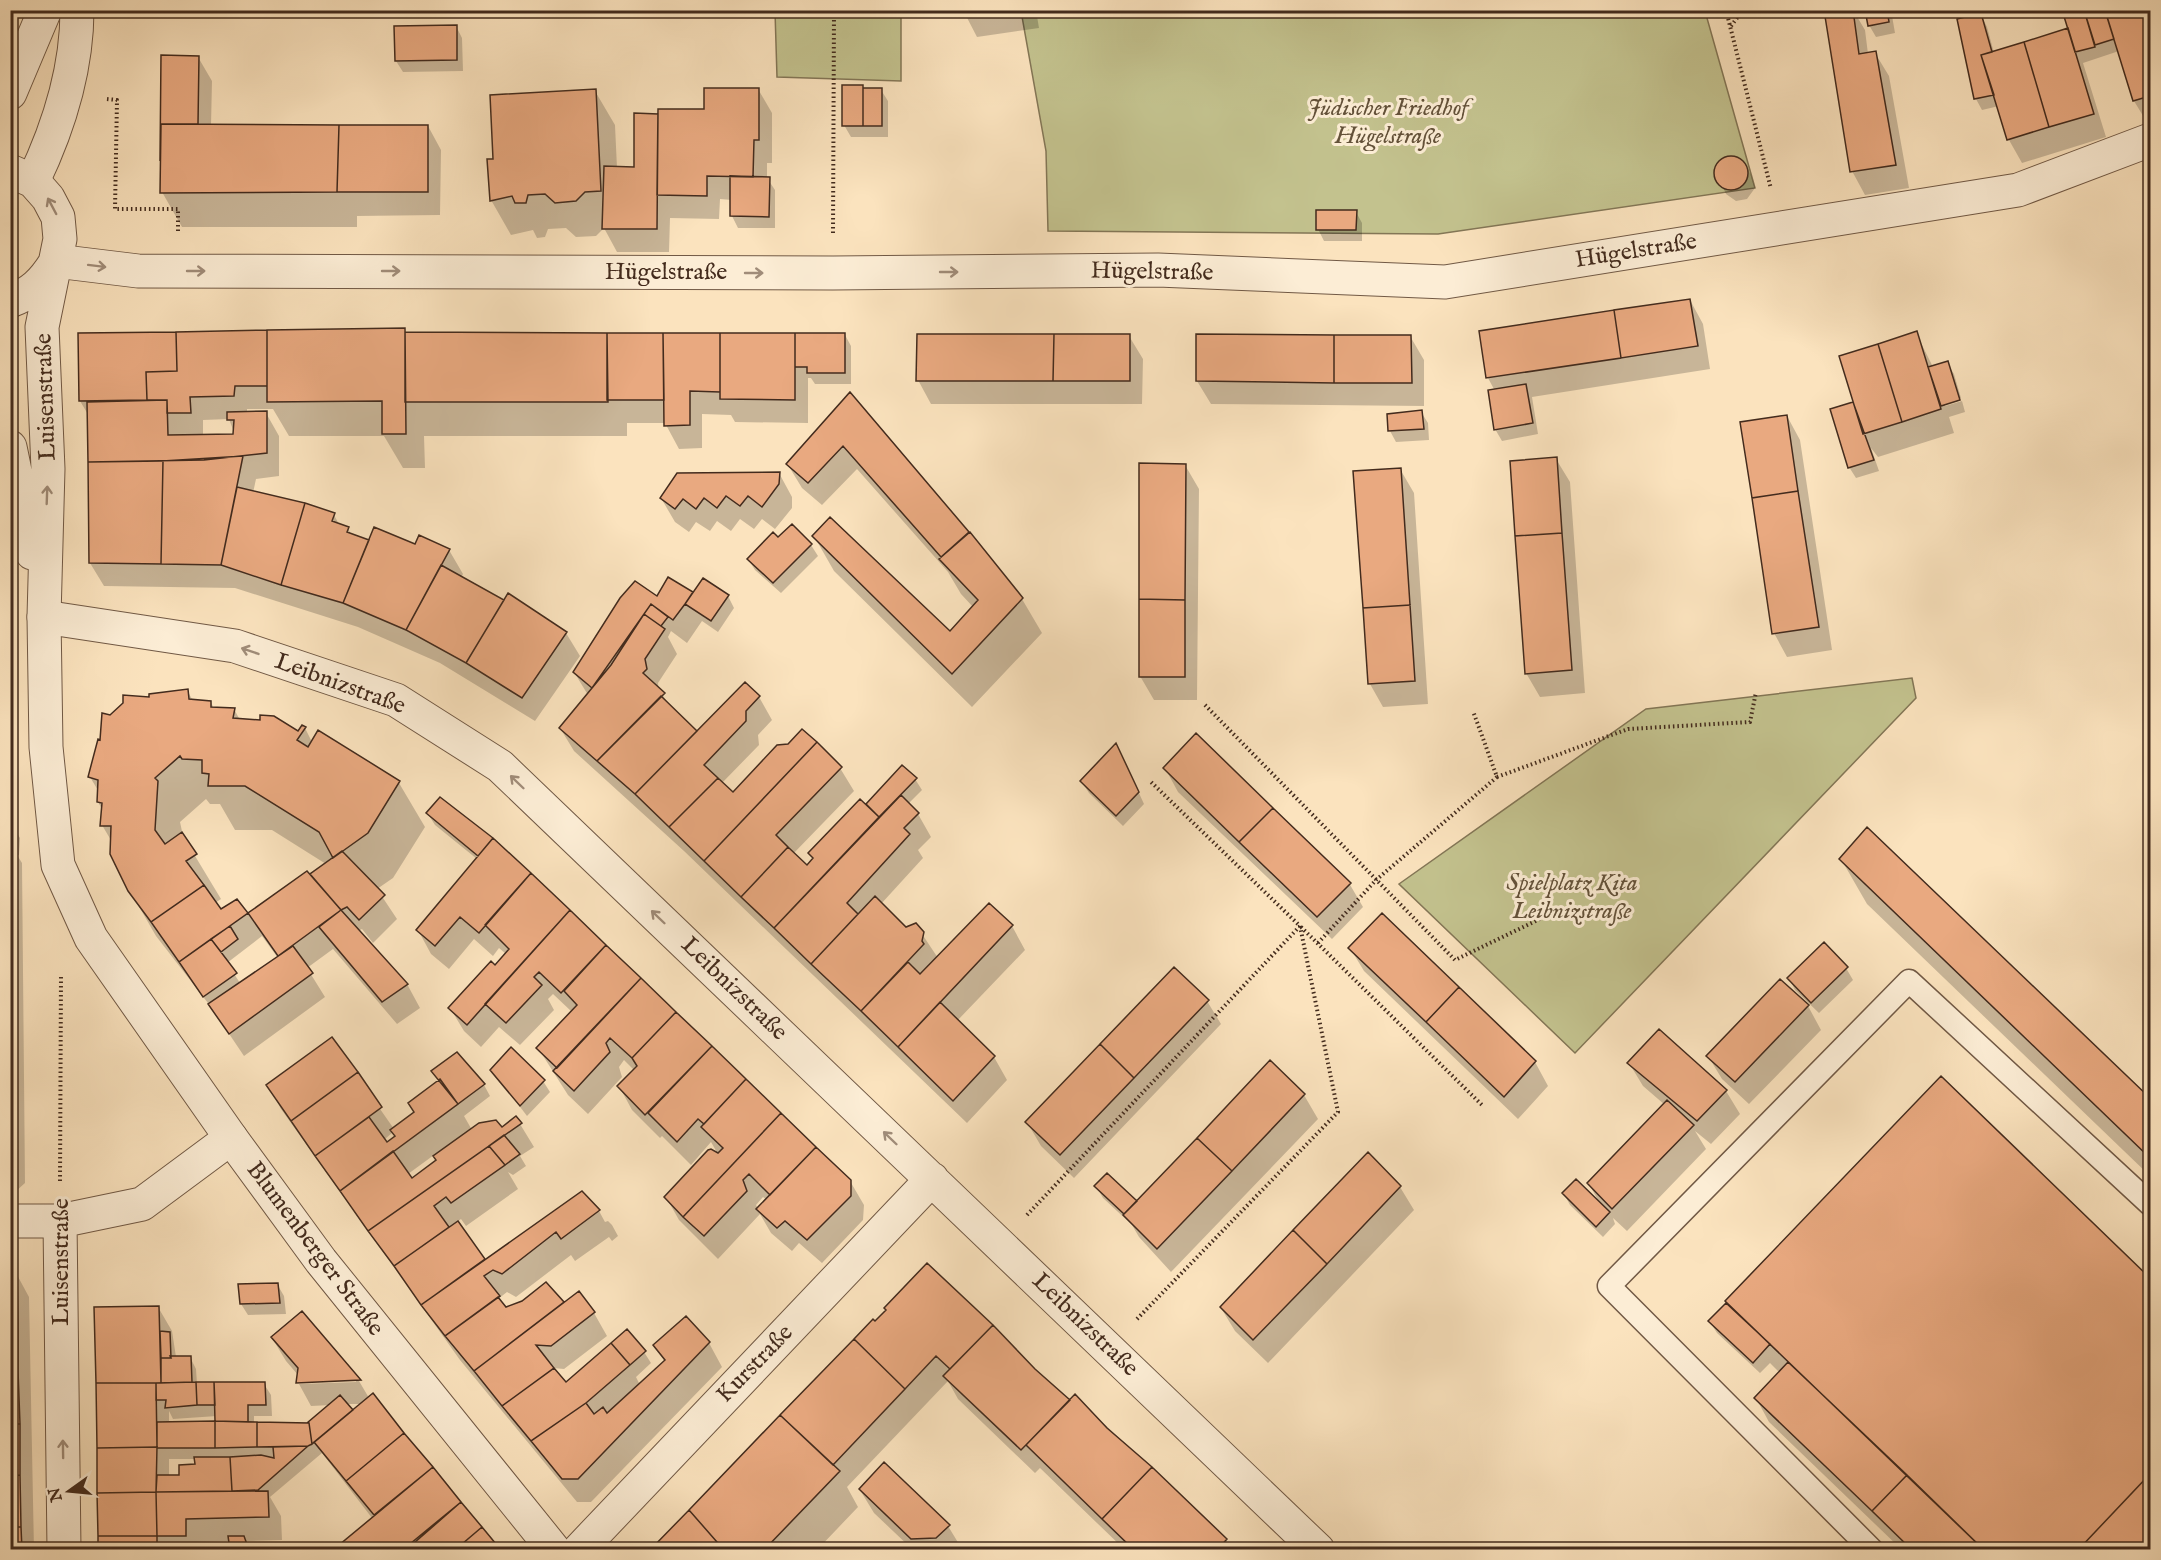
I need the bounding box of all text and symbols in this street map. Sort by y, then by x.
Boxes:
park label: Jüdischer Friedhof Hügelstraße [1307,93,1474,152]
one-way arrow [46,197,58,215]
street label: Hügelstraße [1573,226,1699,276]
street label: Hügelstraße [1090,255,1214,289]
street label: Hügelstraße [605,257,727,288]
one-way arrow [86,261,106,272]
one-way arrow [186,265,206,277]
one-way arrow [381,265,401,277]
one-way arrow [939,266,959,278]
one-way arrow [744,267,764,278]
street label: Luisenstraße [28,333,64,461]
one-way arrow [42,486,53,506]
one-way arrow [241,645,260,656]
street label: Leibnizstraße [270,646,410,722]
one-way arrow [509,775,524,789]
park label: Spielplatz Kita Leibnizstraße [1506,868,1638,927]
one-way arrow [650,909,665,924]
street label: Leibnizstraße [674,930,794,1048]
one-way arrow [883,1131,898,1145]
street label: Blumenberger Straße [239,1155,391,1343]
street label: Luisenstraße [46,1198,77,1326]
street label: Leibnizstraße [1025,1266,1145,1384]
street label: Kurstraße [710,1318,800,1410]
one-way arrow [57,1440,69,1460]
north arrow [39,1461,99,1521]
text: N [45,1485,68,1505]

